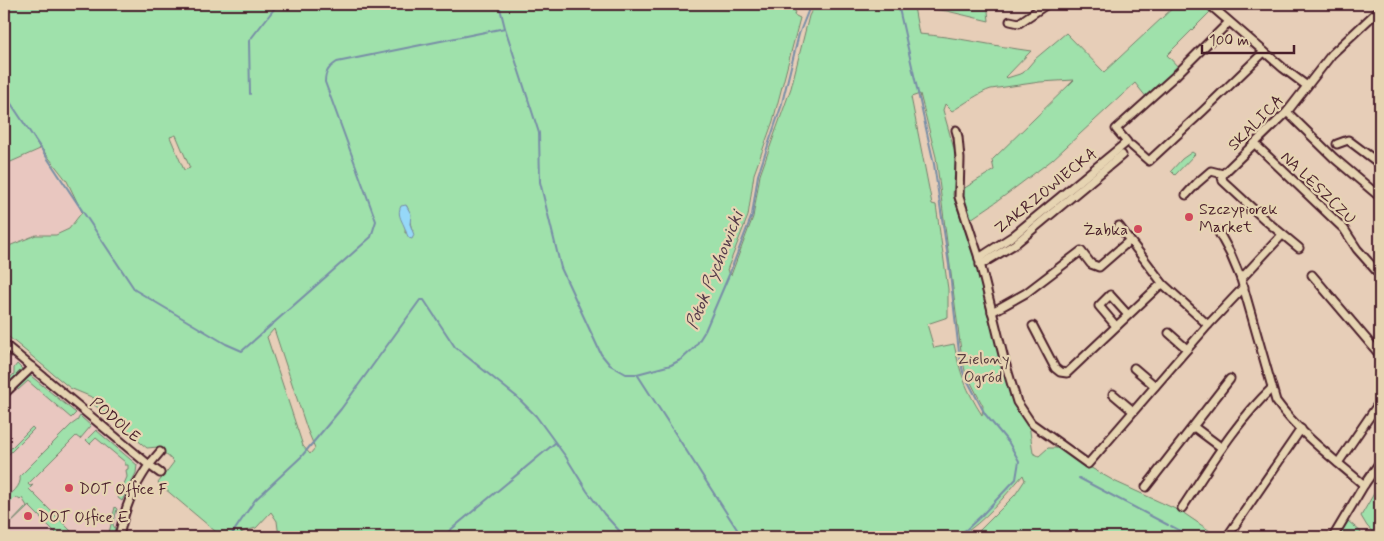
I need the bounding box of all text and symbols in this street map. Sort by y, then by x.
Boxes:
scale bar [1202,22,1294,54]
text: 100 m [1209,31,1249,51]
street label: SKALICA [1224,91,1288,155]
street label: ZAKRZOWIECKA [990,143,1102,239]
street label: NA LESZCZU [1276,147,1360,229]
place label: Szczypiorek Market [1199,199,1278,238]
water label: Potok Pychowicki [680,205,751,333]
marker: Szczypiorek Market [1183,211,1195,223]
place label: Żabka [1083,220,1128,241]
marker: Żabka [1132,223,1144,235]
park label: Zielony Ogród [956,349,1010,388]
street label: PODOLE [85,393,145,447]
place label: DOT Office F [79,479,168,500]
marker: DOT Office F [63,482,75,494]
place label: DOT Office E [38,507,129,528]
marker: DOT Office E [22,510,34,522]

